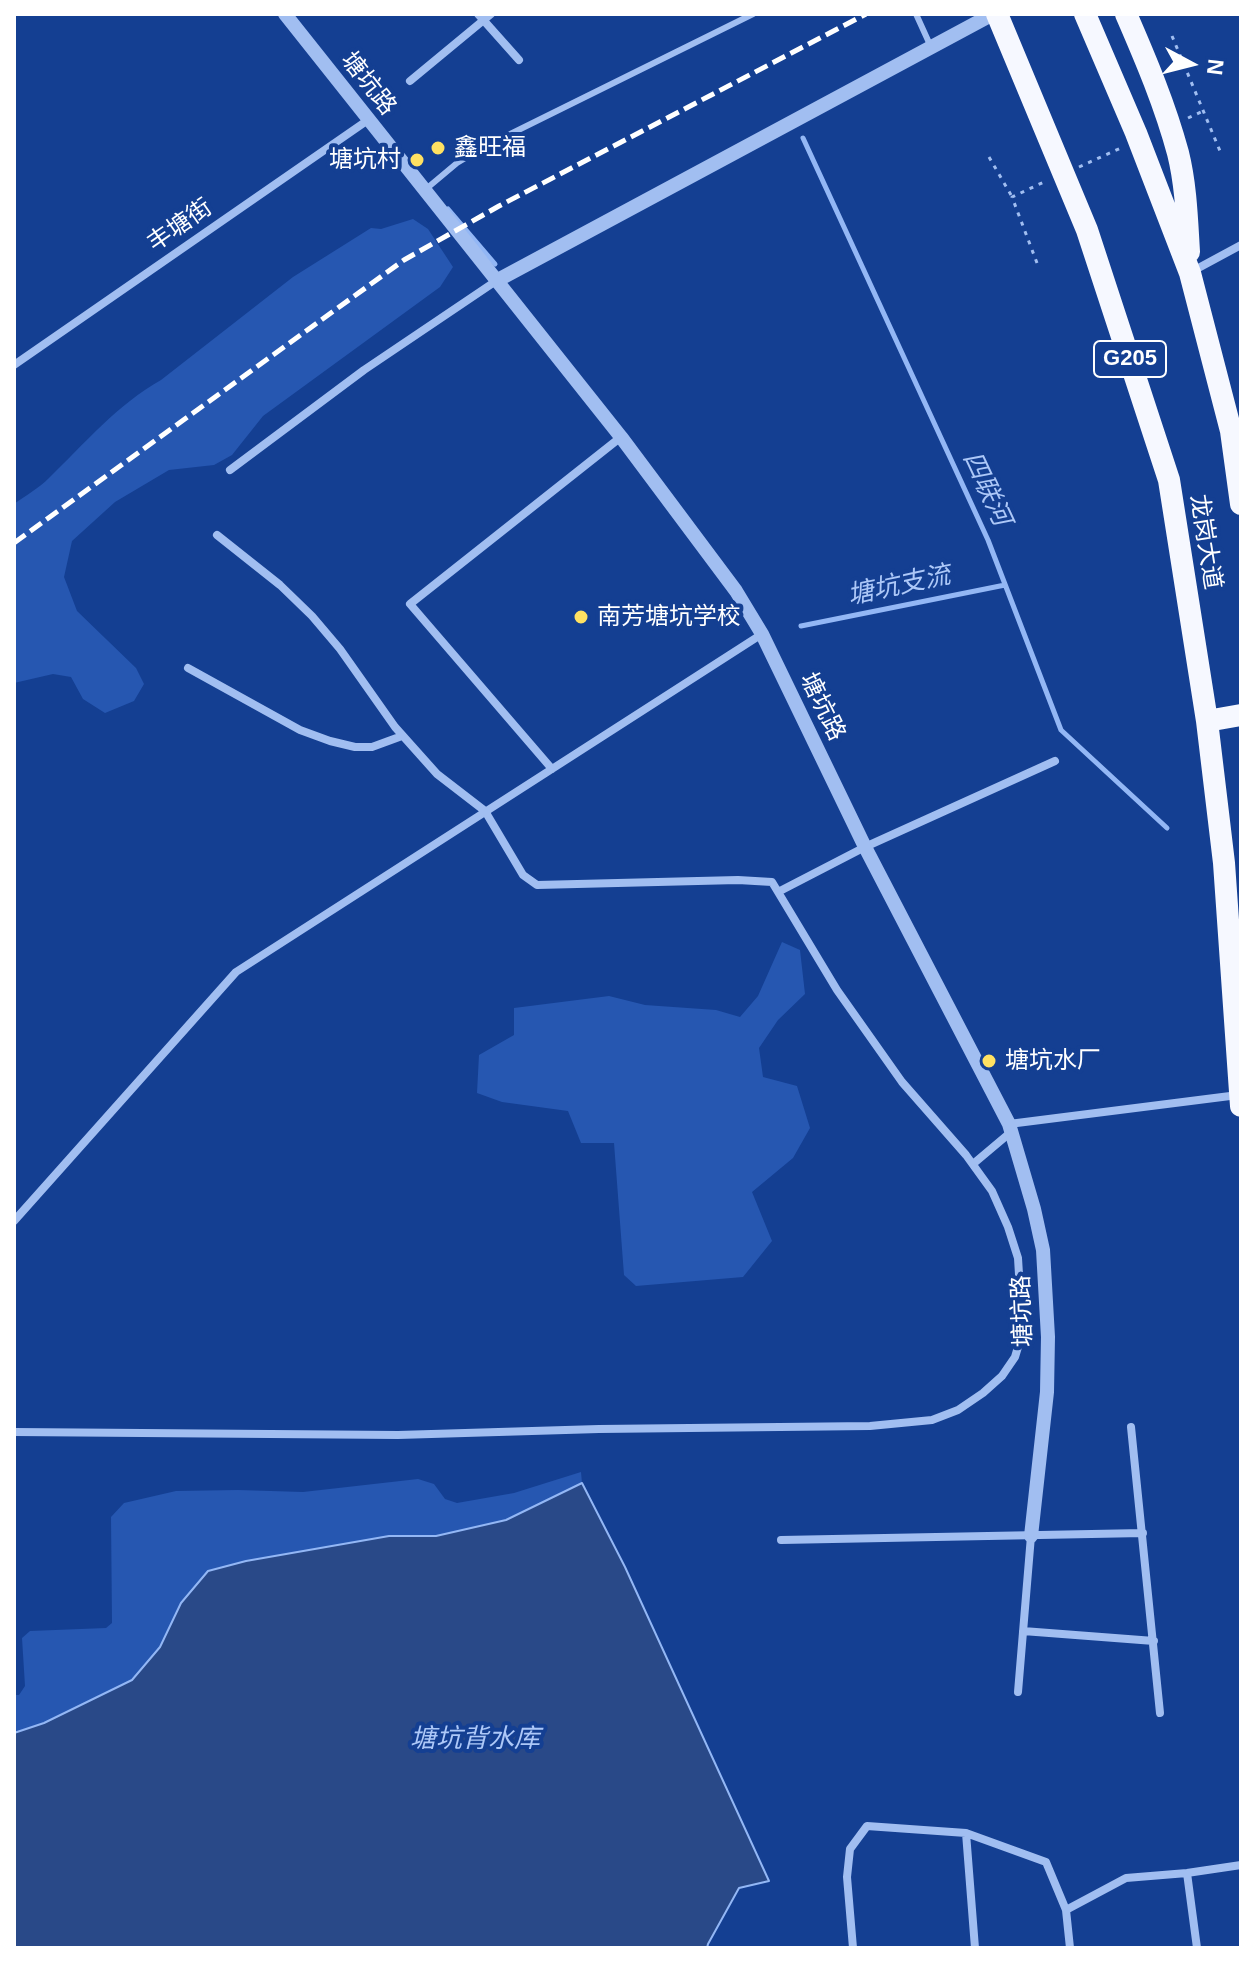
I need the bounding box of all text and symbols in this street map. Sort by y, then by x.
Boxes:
north arrow [1151,24,1231,104]
street label: 塘坑路 [334,47,402,121]
text: N [1202,58,1229,76]
place label: 鑫旺福 [454,134,526,162]
marker: 鑫旺福 [429,139,447,157]
place label: 塘坑村 [329,146,401,174]
marker: 塘坑村 [408,151,426,169]
street label: 丰塘街 [142,194,218,258]
road number: G205 [1094,341,1166,377]
water label: 四联河 [955,447,1017,531]
street label: 龙岗大道 [1183,492,1227,592]
water label: 塘坑支流 [845,560,953,612]
place label: 南芳塘坑学校 [597,603,741,631]
marker: 南芳塘坑学校 [572,608,590,626]
street label: 塘坑路 [793,668,851,746]
place label: 塘坑水厂 [1005,1047,1101,1075]
marker: 塘坑水厂 [980,1052,998,1070]
street label: 塘坑路 [1007,1275,1039,1347]
water label: 塘坑背水库 [410,1724,540,1756]

